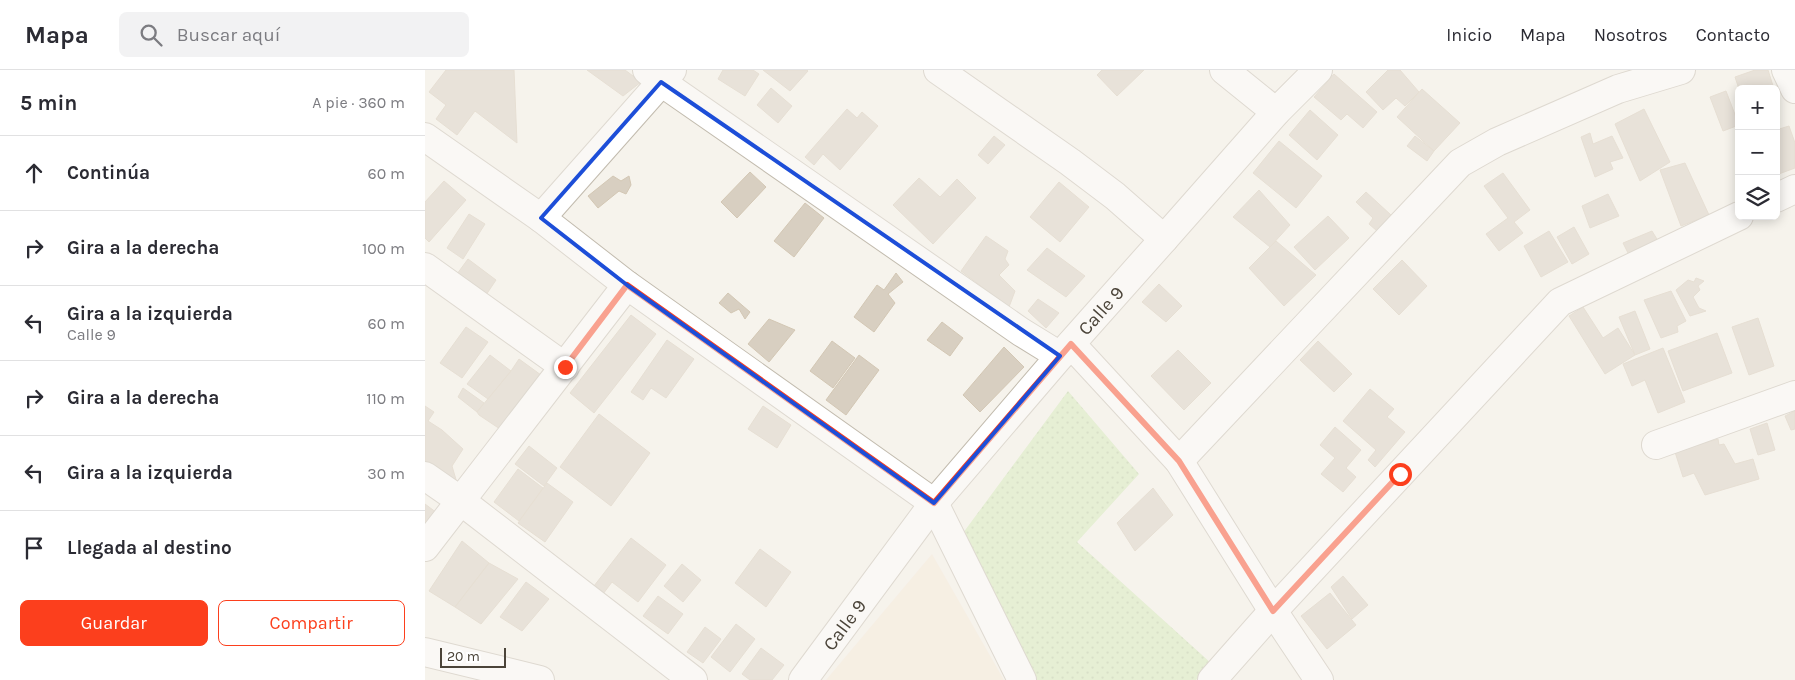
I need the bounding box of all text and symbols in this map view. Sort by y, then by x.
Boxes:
search box [119,12,469,57]
text: Mapa [25,21,89,49]
icon: search [137,21,165,49]
text: Buscar aquí [177,24,280,46]
text: Inicio [1446,24,1492,46]
text: Mapa [1520,24,1566,46]
text: Nosotros [1594,24,1668,46]
text: Contacto [1696,24,1770,46]
map controls [1735,85,1780,220]
button: + [1735,85,1780,130]
text: 5 min [20,91,77,115]
text: A pie · 360 m [312,93,405,112]
button: − [1735,130,1780,175]
icon: ahead [20,159,48,187]
text: Continúa [67,162,150,184]
text: 60 m [368,164,405,183]
button: layers [1735,175,1780,220]
icon: right [20,234,48,262]
text: Gira a la derecha [67,237,219,259]
text: 100 m [362,239,405,258]
street label: Calle 9 [1074,282,1129,340]
text: Gira a la izquierda [67,303,233,325]
icon: left [20,309,48,337]
text: 60 m [368,314,405,333]
text: Calle 9 [67,325,116,344]
route end [554,356,577,379]
icon: right [20,384,48,412]
text: Gira a la derecha [67,387,219,409]
text: 110 m [366,389,405,408]
icon: left [20,459,48,487]
text: Gira a la izquierda [67,462,233,484]
route start [1389,463,1412,486]
text: 30 m [367,464,405,483]
icon: arrive [20,534,48,562]
text: Llegada al destino [67,537,232,559]
street label: Calle 9 [819,595,871,655]
button: Guardar [20,600,208,646]
button: Compartir [218,600,405,646]
scale bar [440,645,506,668]
text: 20 m [447,648,480,665]

